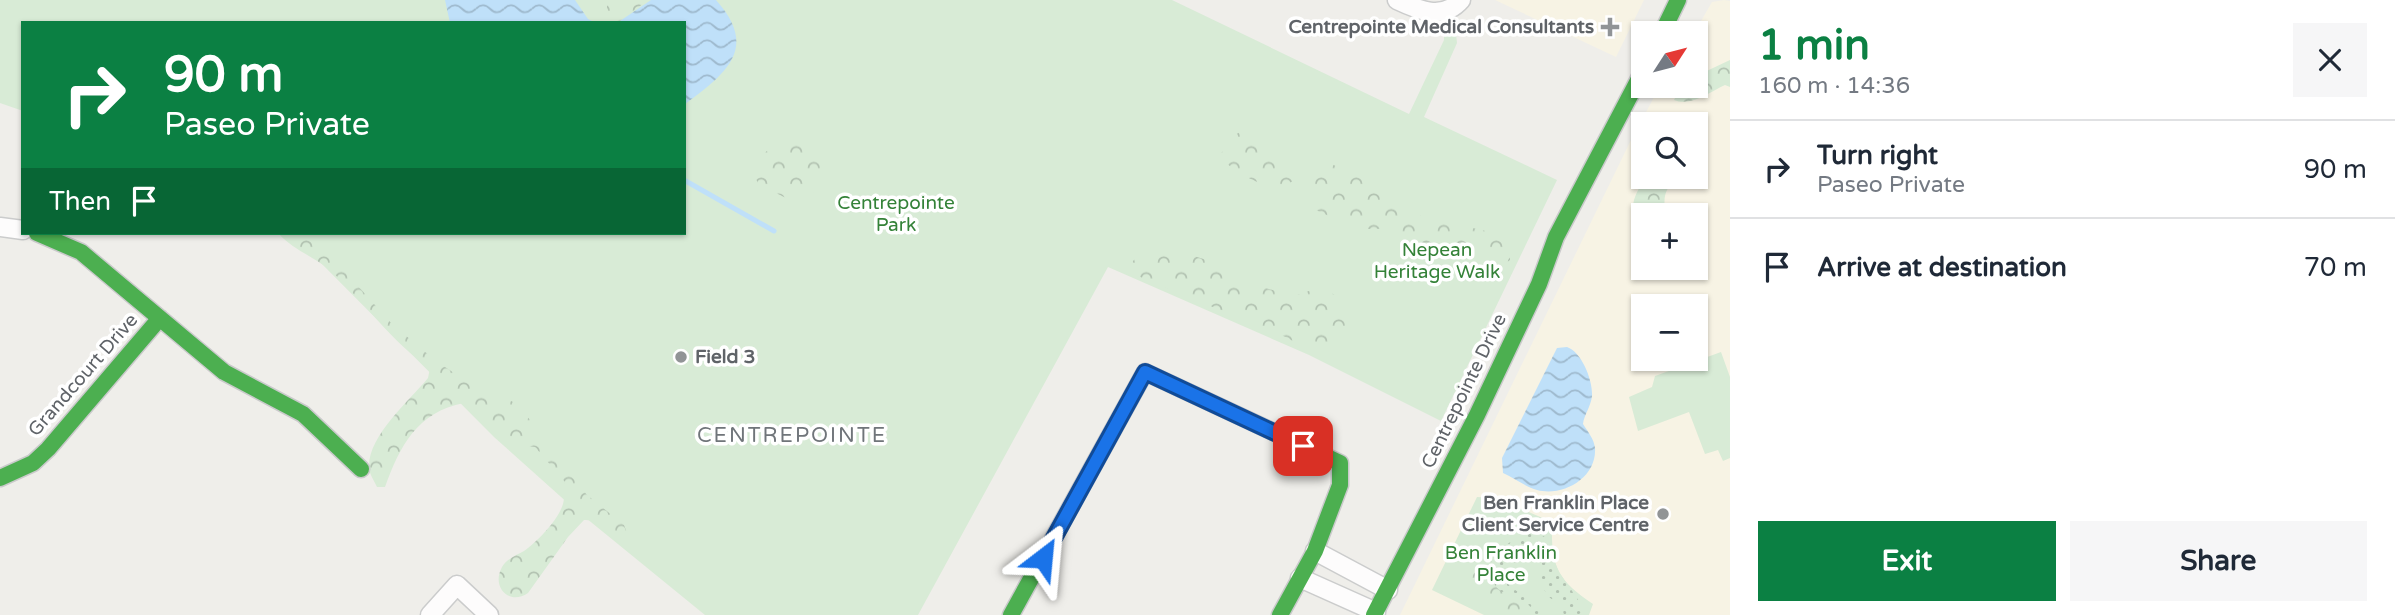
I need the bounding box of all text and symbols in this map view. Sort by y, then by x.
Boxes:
place label: Centrepointe Medical Consultants [1288,16,1594,39]
marker: Centrepointe Medical Consultants [1600,17,1620,37]
text: 1 min [1758,20,1870,71]
north arrow [1631,21,1708,98]
map controls [1631,21,1708,371]
button: close [2293,23,2367,97]
text: 90 m [164,46,283,105]
icon: right [49,49,140,140]
text: 160 m · 14:36 [1758,72,1910,100]
text: Paseo Private [164,106,370,144]
button: search [1631,112,1708,189]
text: Turn right [1817,140,1938,171]
icon: right [1758,150,1796,188]
text: 90 m [2304,154,2367,185]
text: Paseo Private [1817,171,1965,199]
icon: arrive [125,182,163,220]
text: Then [49,186,111,217]
park label: Centrepointe Park [837,192,955,236]
button: + [1631,203,1708,280]
park label: Nepean Heritage Walk [1374,239,1500,283]
icon: arrive [1758,248,1796,286]
text: Arrive at destination [1817,252,2067,283]
text: 70 m [2304,252,2367,283]
button: − [1631,294,1708,371]
street label: Grandcourt Drive [24,309,142,441]
street label: Centrepointe Drive [1417,310,1511,472]
place label: Field 3 [695,346,755,368]
marker: Field 3 [673,349,689,365]
pin [1273,416,1333,476]
district label: CENTREPOINTE [697,423,887,448]
icon: arrive [1284,427,1322,465]
place label: Ben Franklin Place Client Service Centre [1462,492,1649,536]
marker: Ben Franklin Place Client Service Centre [1655,506,1671,522]
position arrow [1006,521,1080,595]
button: Exit [1758,521,2056,601]
button: Share [2070,521,2367,601]
park label: Ben Franklin Place [1445,542,1557,586]

